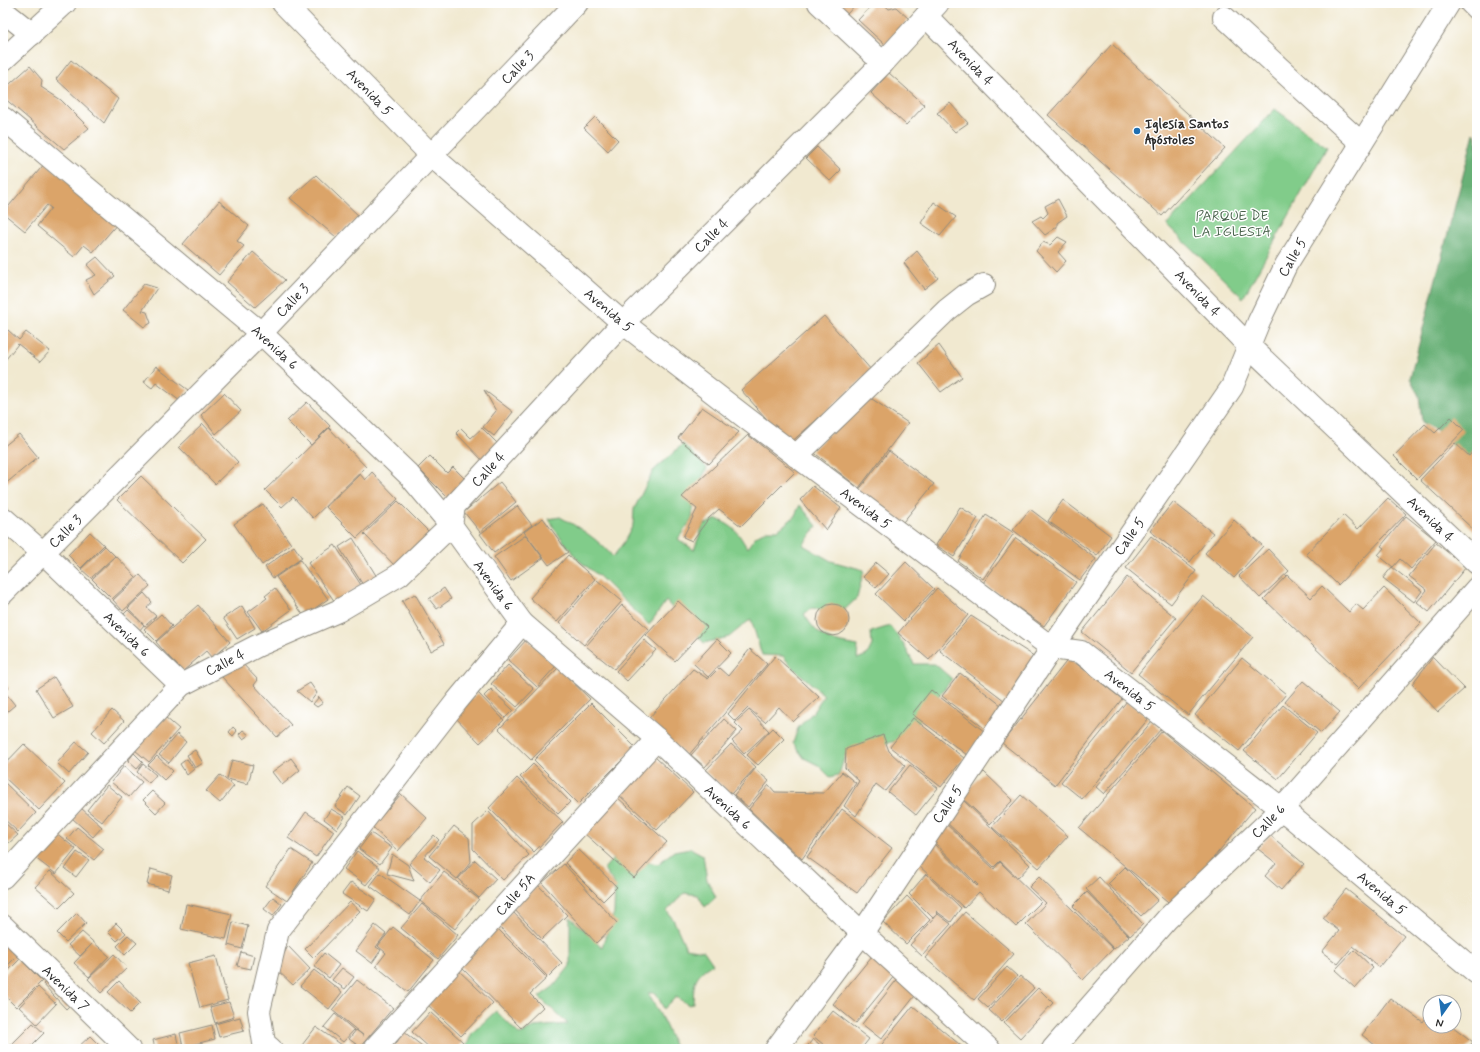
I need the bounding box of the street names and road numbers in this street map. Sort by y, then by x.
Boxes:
street label: Avenida 4 [943,35,997,90]
street label: Calle 3 [497,47,538,88]
street label: Avenida 5 [342,65,396,120]
street label: Calle 4 [690,214,733,257]
street label: Calle 5 [1275,235,1311,280]
street label: Avenida 4 [1170,266,1224,321]
street label: Calle 3 [272,280,313,321]
street label: Avenida 5 [580,285,637,337]
street label: Avenida 6 [247,321,302,374]
street label: Calle 4 [468,448,510,491]
street label: Avenida 5 [836,484,894,534]
street label: Avenida 4 [1403,493,1458,547]
street label: Calle 3 [45,511,86,552]
street label: Calle 5 [1110,514,1149,559]
street label: Avenida 6 [469,557,517,614]
street label: Avenida 6 [99,608,153,661]
street label: Calle 4 [203,645,248,680]
street label: Avenida 5 [1101,665,1158,716]
street label: Avenida 6 [700,781,755,834]
street label: Calle 5 [929,782,967,827]
street label: Calle 6 [1248,801,1290,843]
street label: Avenida 5 [1353,868,1410,920]
street label: Calle 5A [492,870,540,920]
street label: Avenida 7 [38,962,93,1016]

